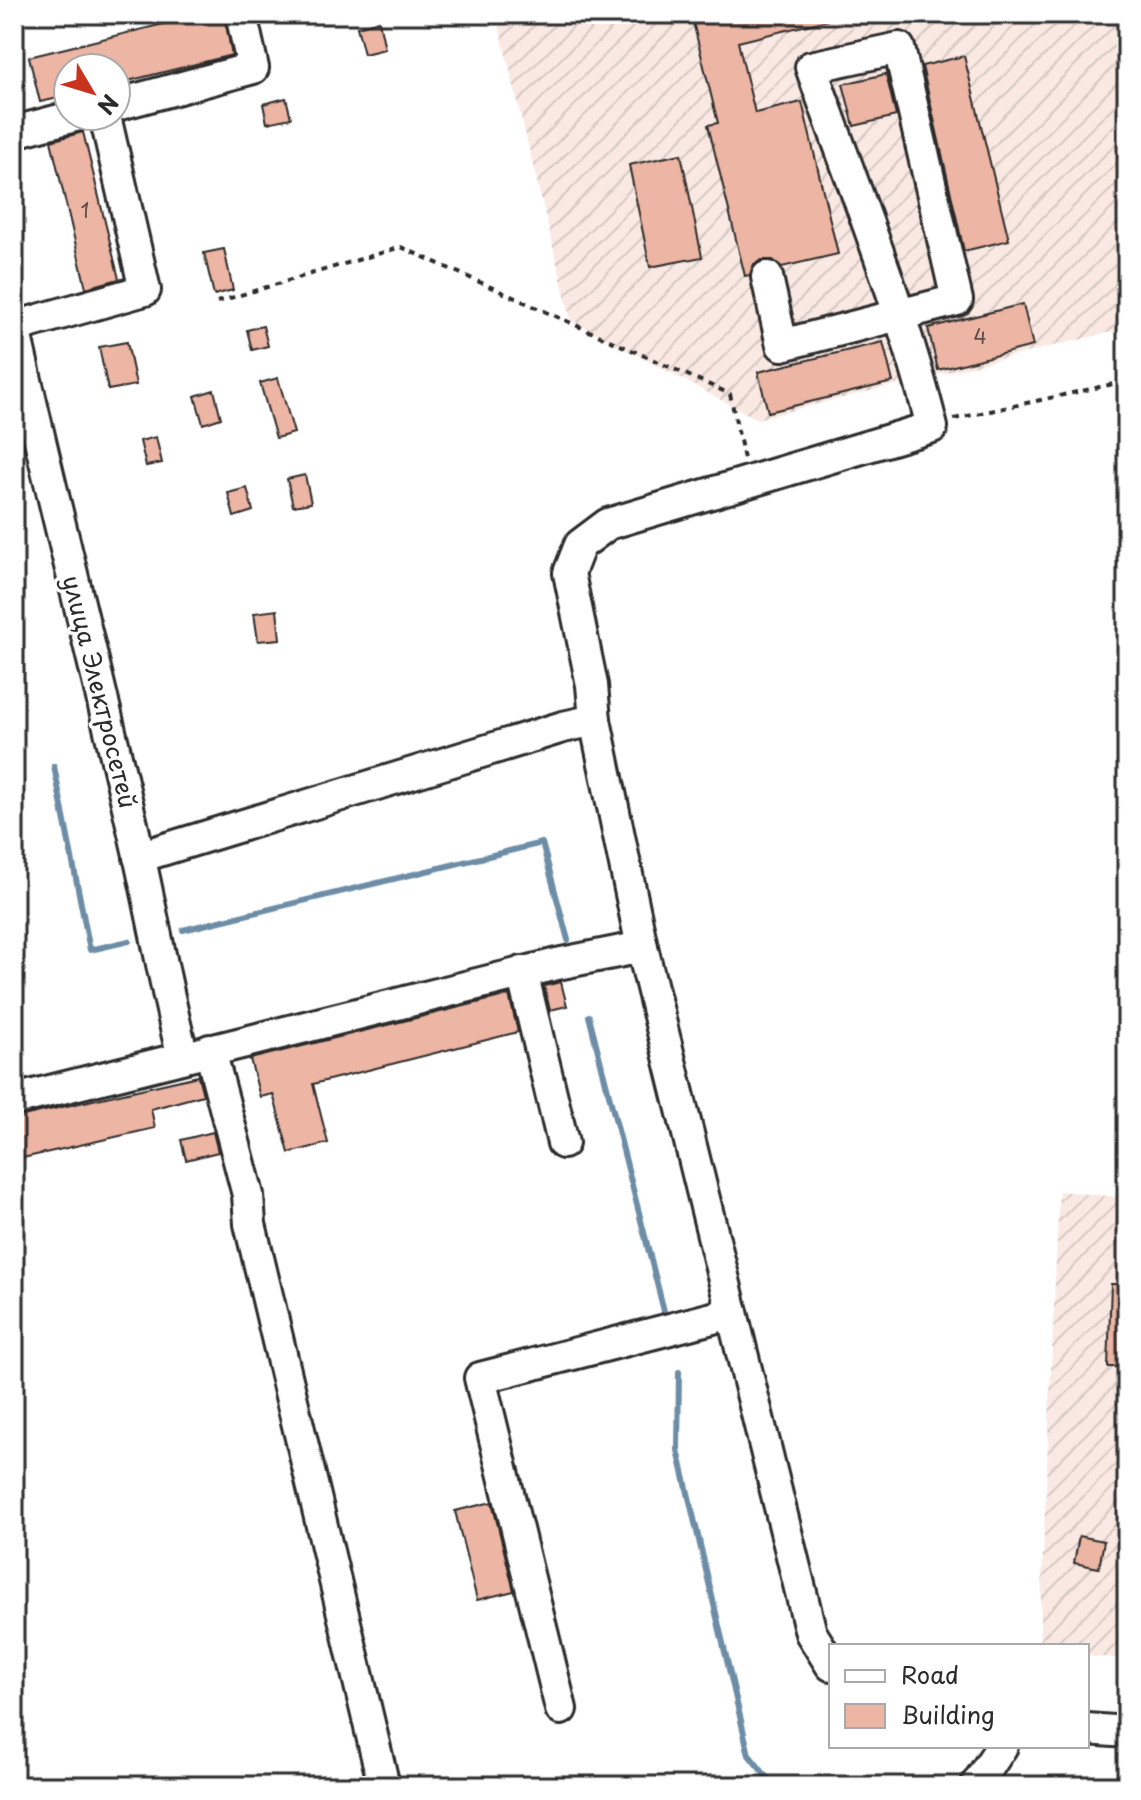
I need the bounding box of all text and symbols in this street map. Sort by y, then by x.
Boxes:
north arrow [52,52,132,132]
text: N [91,88,127,122]
house number: 1 [81,195,89,225]
house number: 4 [973,321,987,351]
street label: улица Электросетей [55,571,147,812]
legend [829,1644,1089,1748]
text: Road [901,1656,959,1692]
text: Building [901,1696,995,1732]

